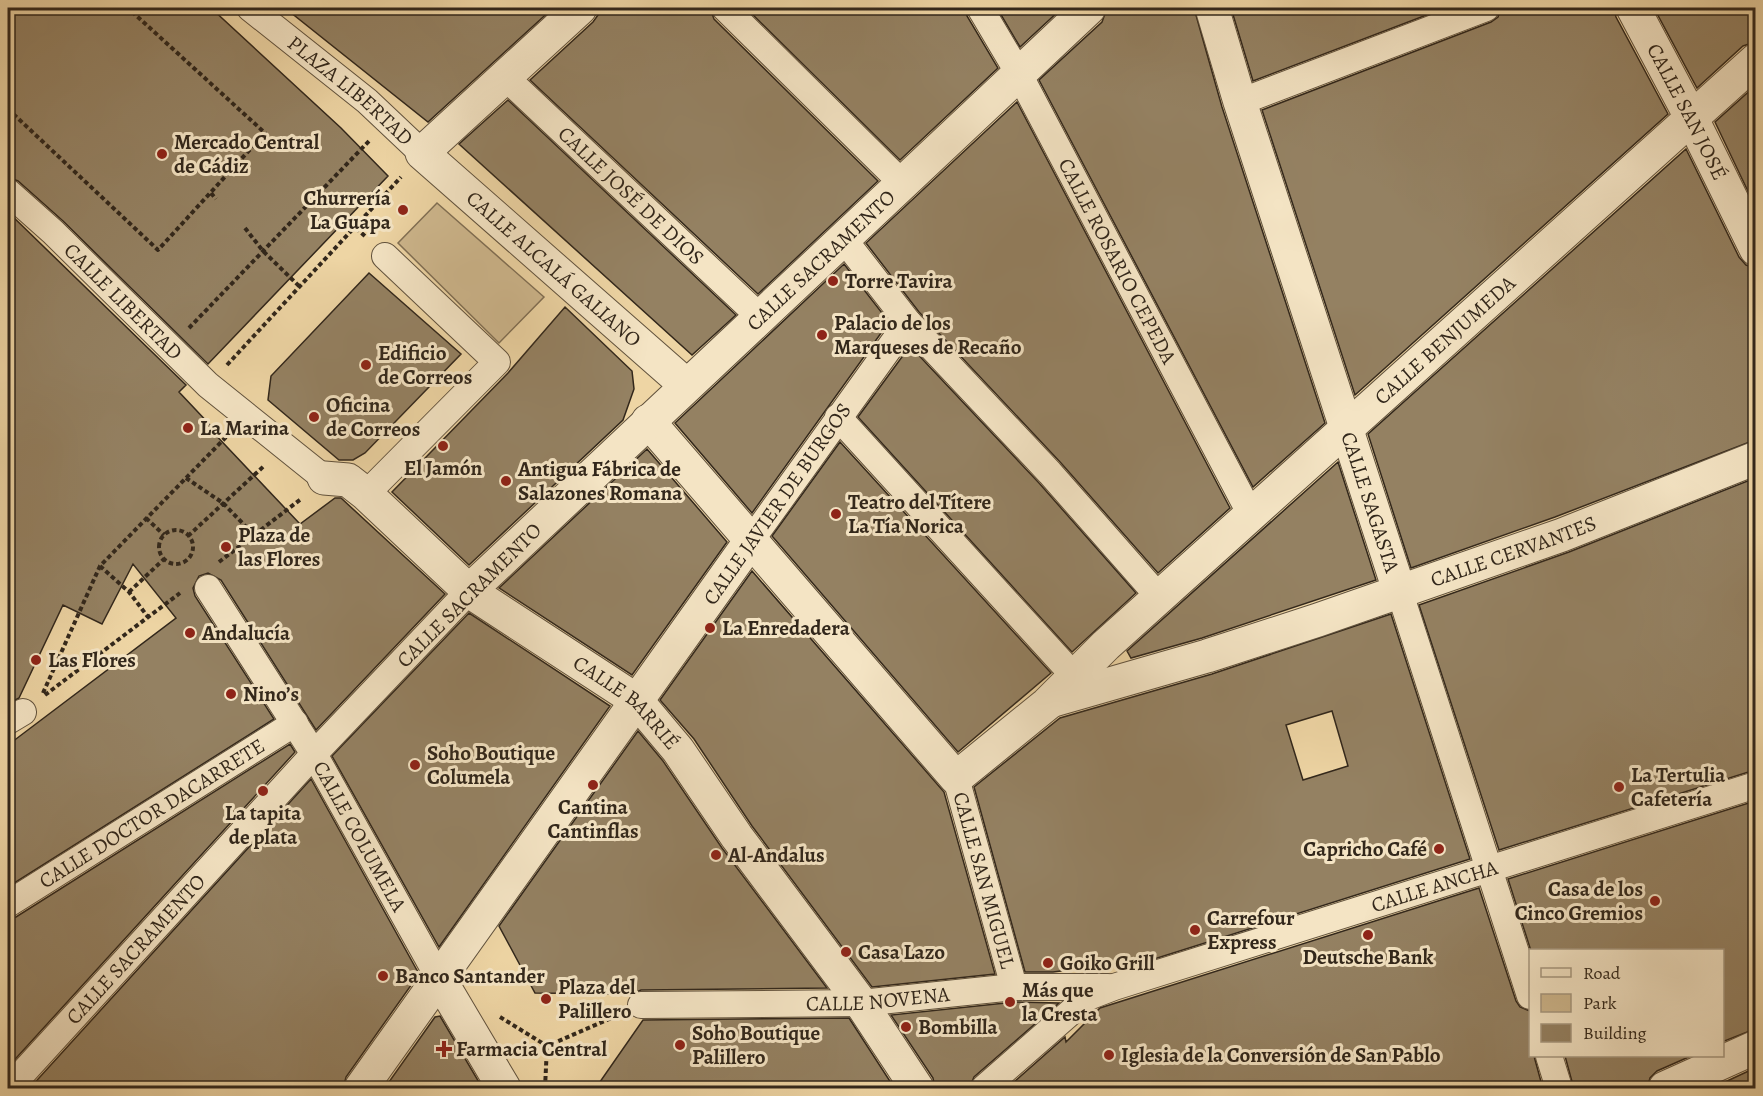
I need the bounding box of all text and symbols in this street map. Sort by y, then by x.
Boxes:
street label: PLAZA LIBERTAD [282,29,420,152]
street label: CALLE SAN JOSÉ [1640,38,1734,185]
street label: CALLE JOSÉ DE DIOS [552,120,710,271]
place label: Mercado Central de Cádiz [174,128,320,180]
marker: Mercado Central de Cádiz [155,147,169,161]
street label: CALLE ROSARIO CEPEDA [1052,153,1183,369]
street label: CALLE SACRAMENTO [740,183,901,337]
place label: Churrería La Guapa [303,184,392,236]
street label: CALLE ALCALÁ GALIANO [460,184,647,353]
marker: Churrería La Guapa [396,203,410,217]
street label: CALLE LIBERTAD [58,237,189,366]
place label: Torre Tavira [845,267,953,295]
street label: CALLE BENJUMEDA [1368,269,1522,411]
marker: Torre Tavira [826,274,840,288]
place label: Palacio de los Marqueses de Recaño [834,309,1022,361]
marker: Palacio de los Marqueses de Recaño [815,328,829,342]
place label: Edificio de Correos [378,339,472,391]
marker: Edificio de Correos [359,358,373,372]
place label: Oficina de Correos [326,391,420,443]
street label: CALLE JAVIER DE BURGOS [696,397,858,611]
marker: Oficina de Correos [307,410,321,424]
place label: La Marina [200,414,290,442]
marker: La Marina [181,421,195,435]
street label: CALLE SAGASTA [1334,428,1407,577]
marker: El Jamón [436,439,450,453]
place label: El Jamón [404,454,482,482]
place label: Antigua Fábrica de Salazones Romana [517,455,683,507]
marker: Antigua Fábrica de Salazones Romana [499,474,513,488]
place label: Teatro del Títere La Tía Norica [848,488,992,540]
marker: Teatro del Títere La Tía Norica [829,507,843,521]
street label: CALLE CERVANTES [1427,509,1600,594]
street label: CALLE SACRAMENTO [390,516,548,674]
place label: Plaza de las Flores [238,521,320,573]
marker: Plaza de las Flores [219,540,233,554]
place label: La Enredadera [722,614,851,642]
place label: Andalucía [201,619,291,647]
marker: La Enredadera [703,621,717,635]
marker: Andalucía [183,626,197,640]
place label: Las Flores [48,646,136,674]
street label: CALLE BARRIÉ [568,649,686,755]
marker: Las Flores [29,653,43,667]
place label: Nino’s [243,680,299,708]
marker: Nino’s [224,687,238,701]
street label: CALLE DOCTOR DACARRETE [34,732,270,895]
place label: Soho Boutique Columela [427,739,556,791]
street label: CALLE COLUMELA [307,756,413,917]
marker: Soho Boutique Columela [408,758,422,772]
place label: La Tertulia Cafetería [1631,761,1726,813]
marker: Cantina Cantinflas [586,778,600,792]
marker: La Tertulia Cafetería [1612,780,1626,794]
marker: La tapita de plata [256,784,270,798]
street label: CALLE SAN MIGUEL [947,789,1022,972]
place label: Cantina Cantinflas [547,793,639,845]
place label: La tapita de plata [225,799,302,851]
place label: Capricho Café [1303,835,1427,863]
place label: Al-Andalus [727,841,825,869]
marker: Capricho Café [1432,842,1446,856]
marker: Al-Andalus [709,848,723,862]
street label: CALLE ANCHA [1368,853,1502,919]
street label: CALLE SACRAMENTO [60,868,212,1030]
place label: Casa de los Cinco Gremios [1515,875,1643,927]
marker: Casa de los Cinco Gremios [1648,894,1662,908]
place label: Carrefour Express [1207,904,1295,956]
marker: Carrefour Express [1188,923,1202,937]
marker: Deutsche Bank [1361,928,1375,942]
place label: Casa Lazo [858,938,945,966]
place label: Deutsche Bank [1303,943,1434,971]
marker: Casa Lazo [839,945,853,959]
place label: Goiko Grill [1060,949,1155,977]
legend [1529,949,1724,1057]
marker: Goiko Grill [1041,956,1055,970]
text: Road [1583,961,1621,985]
place label: Banco Santander [395,962,545,990]
marker: Banco Santander [376,969,390,983]
place label: Plaza del Palillero [558,973,636,1025]
place label: Más que la Cresta [1022,976,1099,1028]
street label: CALLE NOVENA [806,980,952,1017]
text: Park [1583,991,1617,1015]
marker: Plaza del Palillero [539,992,553,1006]
marker: Más que la Cresta [1003,995,1017,1009]
place label: Bombilla [918,1013,998,1041]
place label: Soho Boutique Palillero [692,1019,821,1071]
marker: Bombilla [899,1020,913,1034]
text: Building [1583,1021,1647,1045]
place label: Farmacia Central [456,1035,607,1063]
marker: Soho Boutique Palillero [673,1038,687,1052]
place label: Iglesia de la Conversión de San Pablo [1121,1041,1441,1069]
marker: Farmacia Central [437,1042,451,1056]
marker: Iglesia de la Conversión de San Pablo [1102,1048,1116,1062]

